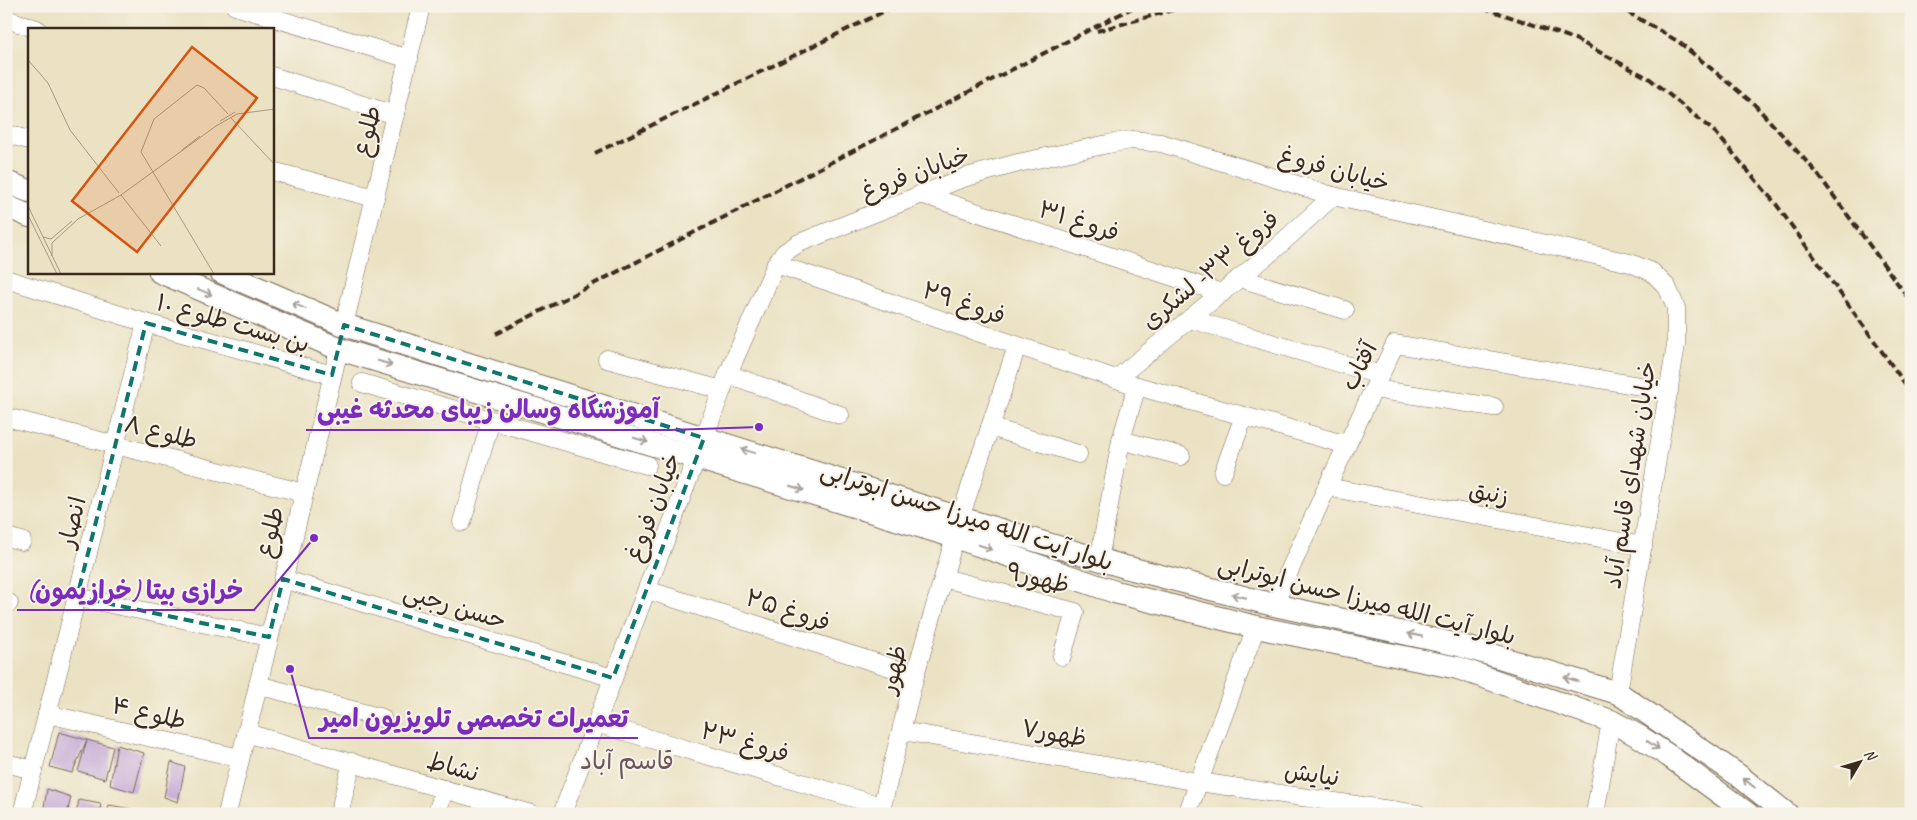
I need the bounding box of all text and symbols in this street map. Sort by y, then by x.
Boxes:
inset map [28,28,274,274]
street label: طلوع [346,102,390,160]
street label: خیابان فروغ [856,139,974,208]
street label: خیابان فروغ [1275,140,1393,200]
street label: فروغ ۳۱ [1034,194,1123,250]
street label: فروغ ۳۳- لشکری [1135,204,1286,338]
street label: فروغ ۲۹ [918,275,1009,333]
street label: بن بست طلوع ۱۰ [152,287,313,361]
one-way arrow [197,287,212,297]
one-way arrow [292,300,307,310]
street label: آفتاب [1334,336,1384,395]
one-way arrow [377,359,393,369]
street label: خیابان شهدای قاسم آباد [1597,359,1666,591]
callout: آموزشگاه وسالن زیبای محدثه غیبی [306,390,669,430]
text: آموزشگاه وسالن زیبای محدثه غیبی [317,394,661,426]
street label: طلوع ۸ [121,408,201,457]
one-way arrow [633,436,649,446]
one-way arrow [740,446,756,456]
street label: خیابان فروغ [619,448,689,566]
street label: بلوار آیت الله میرزا حسن ابوترابی [817,455,1117,577]
street label: زنبق [1467,474,1511,512]
one-way arrow [788,484,804,493]
street label: انصار [51,493,93,552]
street label: طلوع [249,503,293,561]
one-way arrow [977,543,993,553]
street label: بلوار آیت الله میرزا حسن ابوترابی [1215,548,1519,652]
street label: ظهور۹ [1003,556,1073,601]
callout: خرازی بیتا (خرازیمون) [17,570,254,610]
text: خرازی بیتا (خرازیمون) [27,575,243,607]
street label: حسن رجبی [400,576,510,636]
street label: فروغ ۲۵ [741,582,834,640]
one-way arrow [1232,591,1248,600]
one-way arrow [1407,630,1423,640]
street label: ظهور [872,641,915,699]
one-way arrow [1564,673,1580,683]
street label: طلوع ۴ [108,690,189,738]
callout: تعمیرات تخصصی تلویزیون امیر [309,698,638,738]
text: تعمیرات تخصصی تلویزیون امیر [318,703,629,735]
street label: ظهور۷ [1019,713,1089,754]
street label: فروغ ۲۳ [697,715,793,771]
north arrow [1834,738,1884,788]
one-way arrow [1646,740,1660,750]
street label: نشاط [424,745,482,789]
district label: قاسم آباد [580,745,674,779]
text: N [1860,746,1881,765]
street label: نيايش [1283,755,1341,793]
one-way arrow [1743,778,1756,789]

